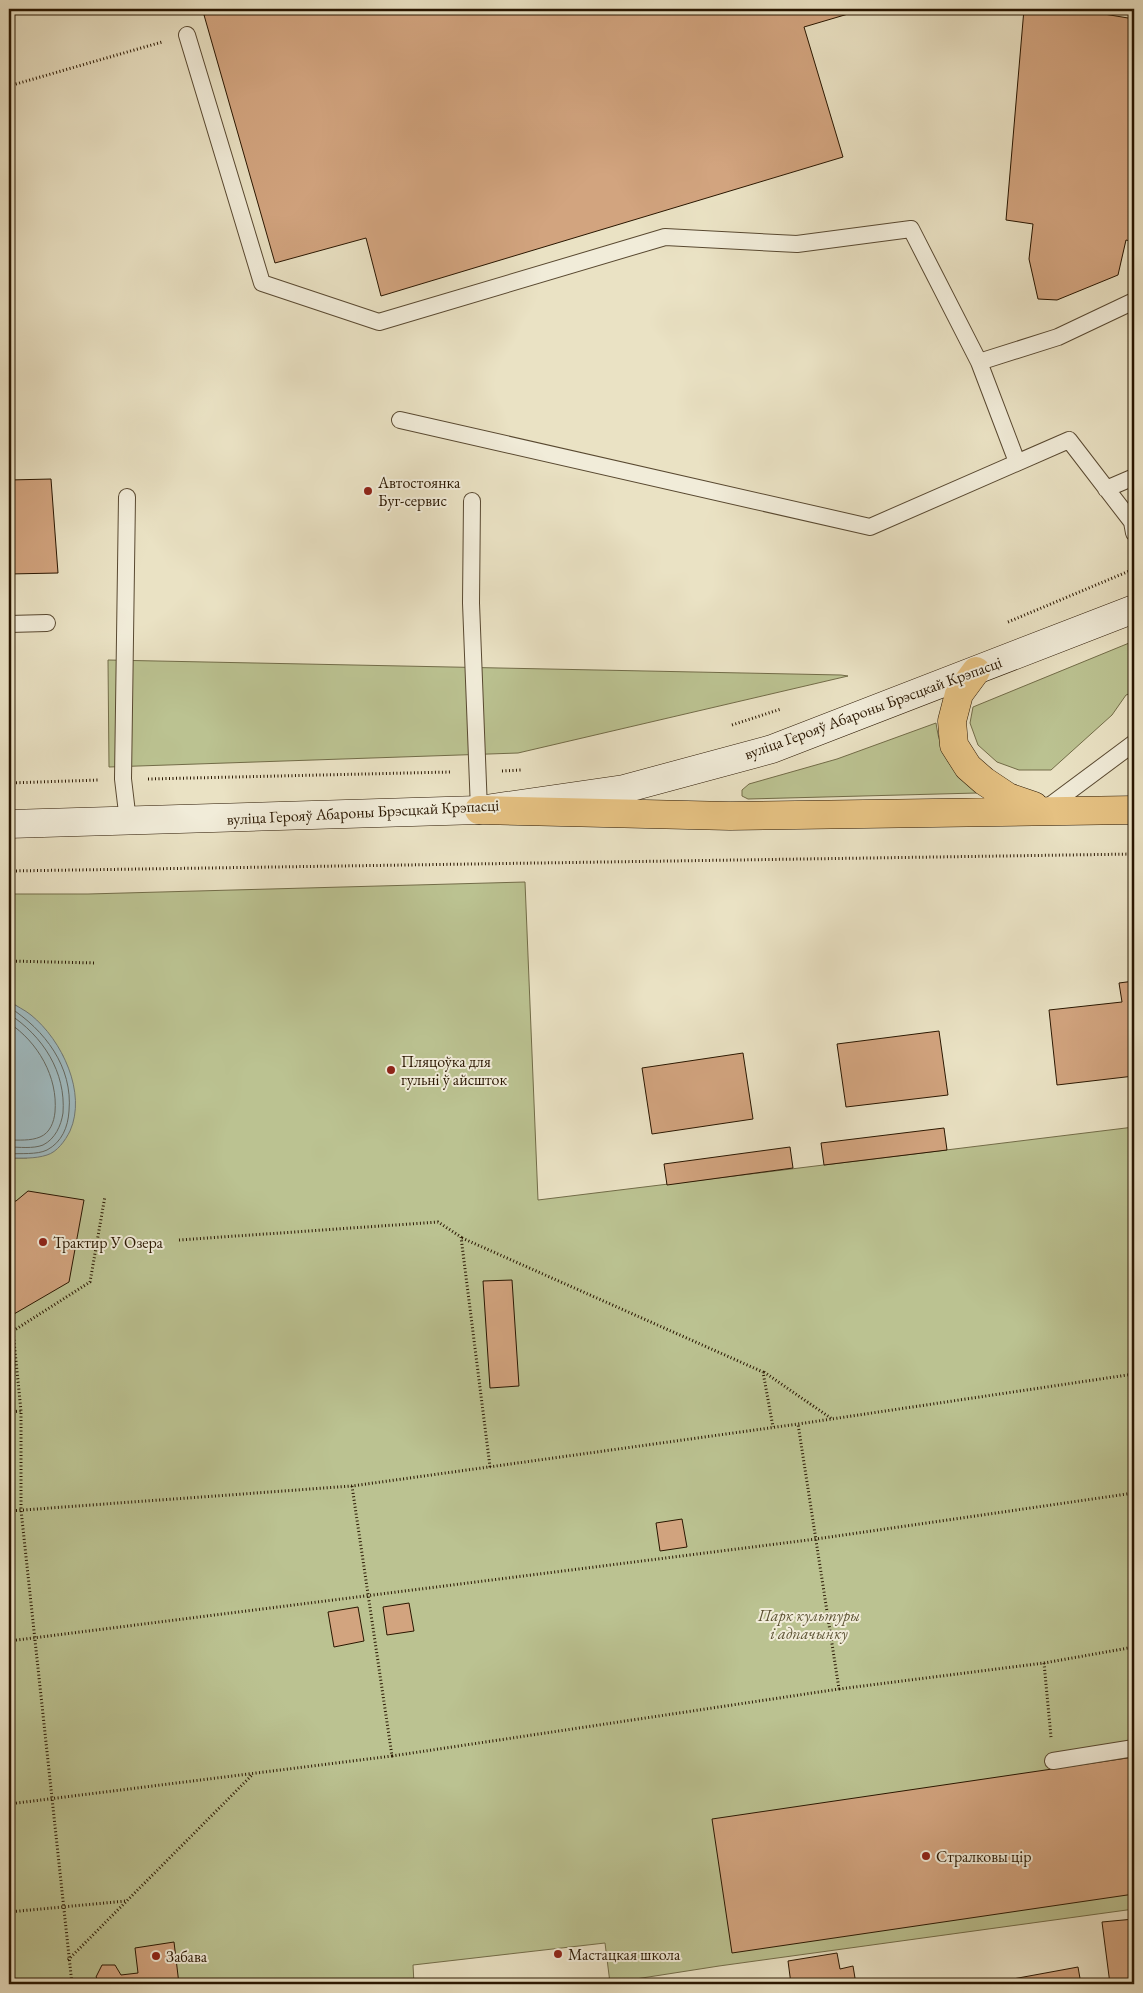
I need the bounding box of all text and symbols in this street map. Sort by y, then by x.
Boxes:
place label: Автостоянка Буг-сервис [377,472,461,511]
marker: Автостоянка Буг-сервис [362,485,374,497]
street label: вуліца Герояў Абароны Брэсцкай Крэпасці [741,651,1005,765]
street label: вуліца Герояў Абароны Брэсцкай Крэпасці [226,794,500,830]
place label: Пляцоўка для гульні ў айсшток [401,1051,508,1090]
marker: Пляцоўка для гульні ў айсшток [385,1064,397,1076]
place label: Трактир У Озера [53,1232,164,1253]
marker: Трактир У Озера [37,1236,49,1248]
park label: Парк культуры і адпачынку [757,1605,860,1644]
place label: Стралковы цір [936,1846,1031,1867]
marker: Стралковы цір [920,1850,932,1862]
place label: Мастацкая школа [568,1944,681,1965]
place label: Забава [166,1946,208,1967]
marker: Мастацкая школа [552,1948,564,1960]
marker: Забава [150,1950,162,1962]

